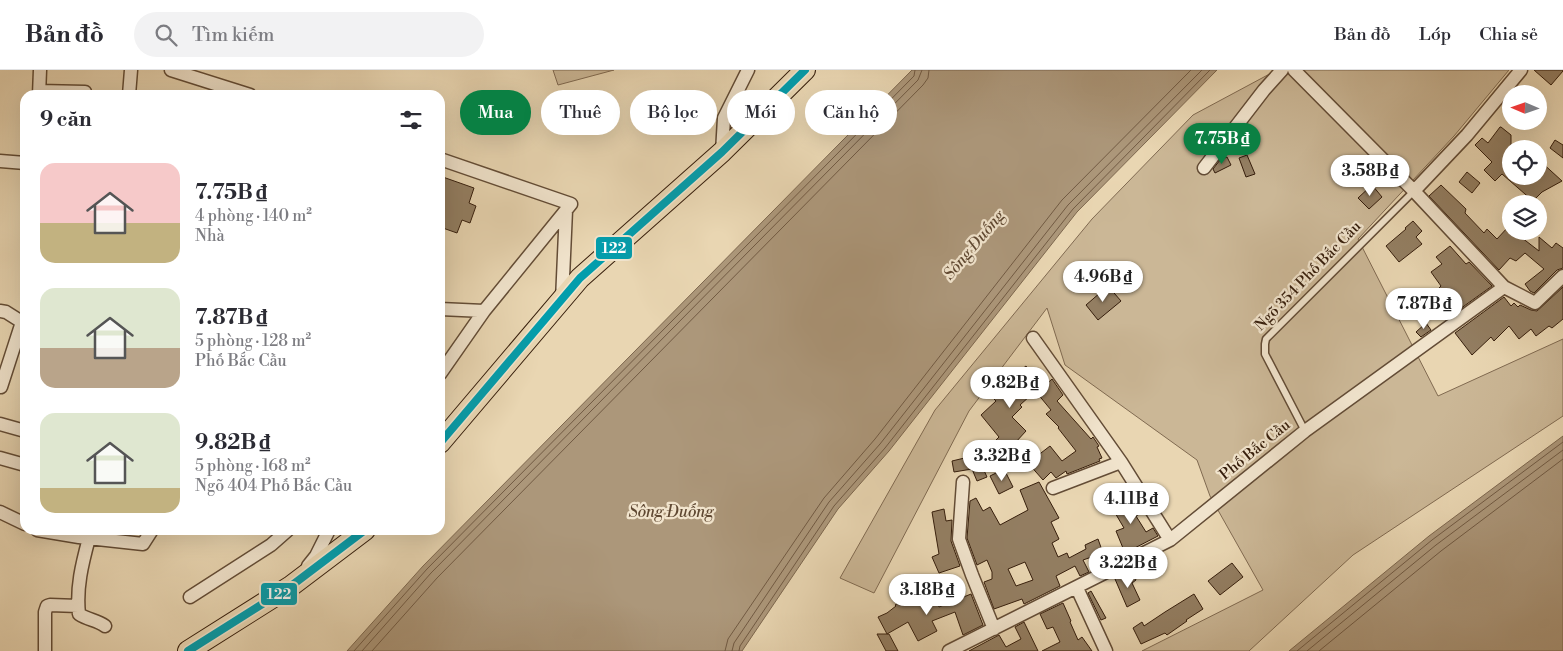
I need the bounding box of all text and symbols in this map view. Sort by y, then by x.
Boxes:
search box [134,12,484,57]
text: Bản đồ [25,20,104,50]
icon: search [152,21,180,49]
text: Tìm kiếm [192,23,274,47]
text: Bản đồ [1334,23,1391,46]
text: Lớp [1419,23,1451,46]
text: Chia sẻ [1479,23,1538,46]
north arrow [1502,85,1548,130]
map controls [1502,85,1547,240]
chip: Mua [460,90,531,135]
chip: Thuê [541,90,620,135]
chip: Bộ lọc [630,90,717,135]
chip: Mới [727,90,795,135]
chip: Căn hộ [805,90,897,135]
icon: filters [397,106,425,134]
text: 9 căn [40,107,92,133]
pin: 7.75B ₫ [1176,122,1268,165]
text: 7.75B ₫ [1195,129,1249,149]
button: locate [1502,140,1547,185]
pin: 3.58B ₫ [1324,154,1416,197]
text: 3.58B ₫ [1342,161,1398,181]
text: 7.75B ₫ [195,180,267,206]
icon: home [80,183,140,243]
button: layers [1502,195,1547,240]
water label: Sông Đuống [939,205,1009,284]
text: 4 phòng · 140 m² [195,206,312,226]
street label: Ngõ 354 Phố Bắc Cầu [1251,217,1366,335]
text: Nhà [195,226,225,246]
line badge: 122 [595,236,633,260]
text: 122 [602,240,626,258]
pin: 4.96B ₫ [1057,260,1149,303]
text: 4.96B ₫ [1074,267,1132,287]
pin: 7.87B ₫ [1378,288,1470,330]
text: 7.87B ₫ [1396,294,1452,314]
text: 7.87B ₫ [195,305,267,331]
icon: home [80,308,140,368]
text: 5 phòng · 128 m² [195,331,311,351]
text: Phố Bắc Cầu [195,351,287,371]
pin: 9.82B ₫ [964,366,1056,409]
text: 9.82B ₫ [981,373,1039,393]
street label: Phố Bắc Cầu [1216,415,1295,484]
text: 9.82B ₫ [195,430,270,456]
icon: home [80,433,140,493]
pin: 3.32B ₫ [956,440,1048,482]
text: 3.32B ₫ [974,446,1030,466]
text: 5 phòng · 168 m² [195,456,311,476]
text: Ngõ 404 Phố Bắc Cầu [195,476,352,496]
pin: 4.11B ₫ [1085,482,1177,525]
text: 4.11B ₫ [1104,489,1158,509]
water label: Sông Đuống [628,502,714,522]
pin: 3.22B ₫ [1082,546,1174,589]
text: 3.22B ₫ [1100,553,1156,573]
pin: 3.18B ₫ [881,574,973,616]
text: 3.18B ₫ [900,580,954,600]
line badge: 122 [260,582,298,606]
text: 122 [267,586,291,604]

